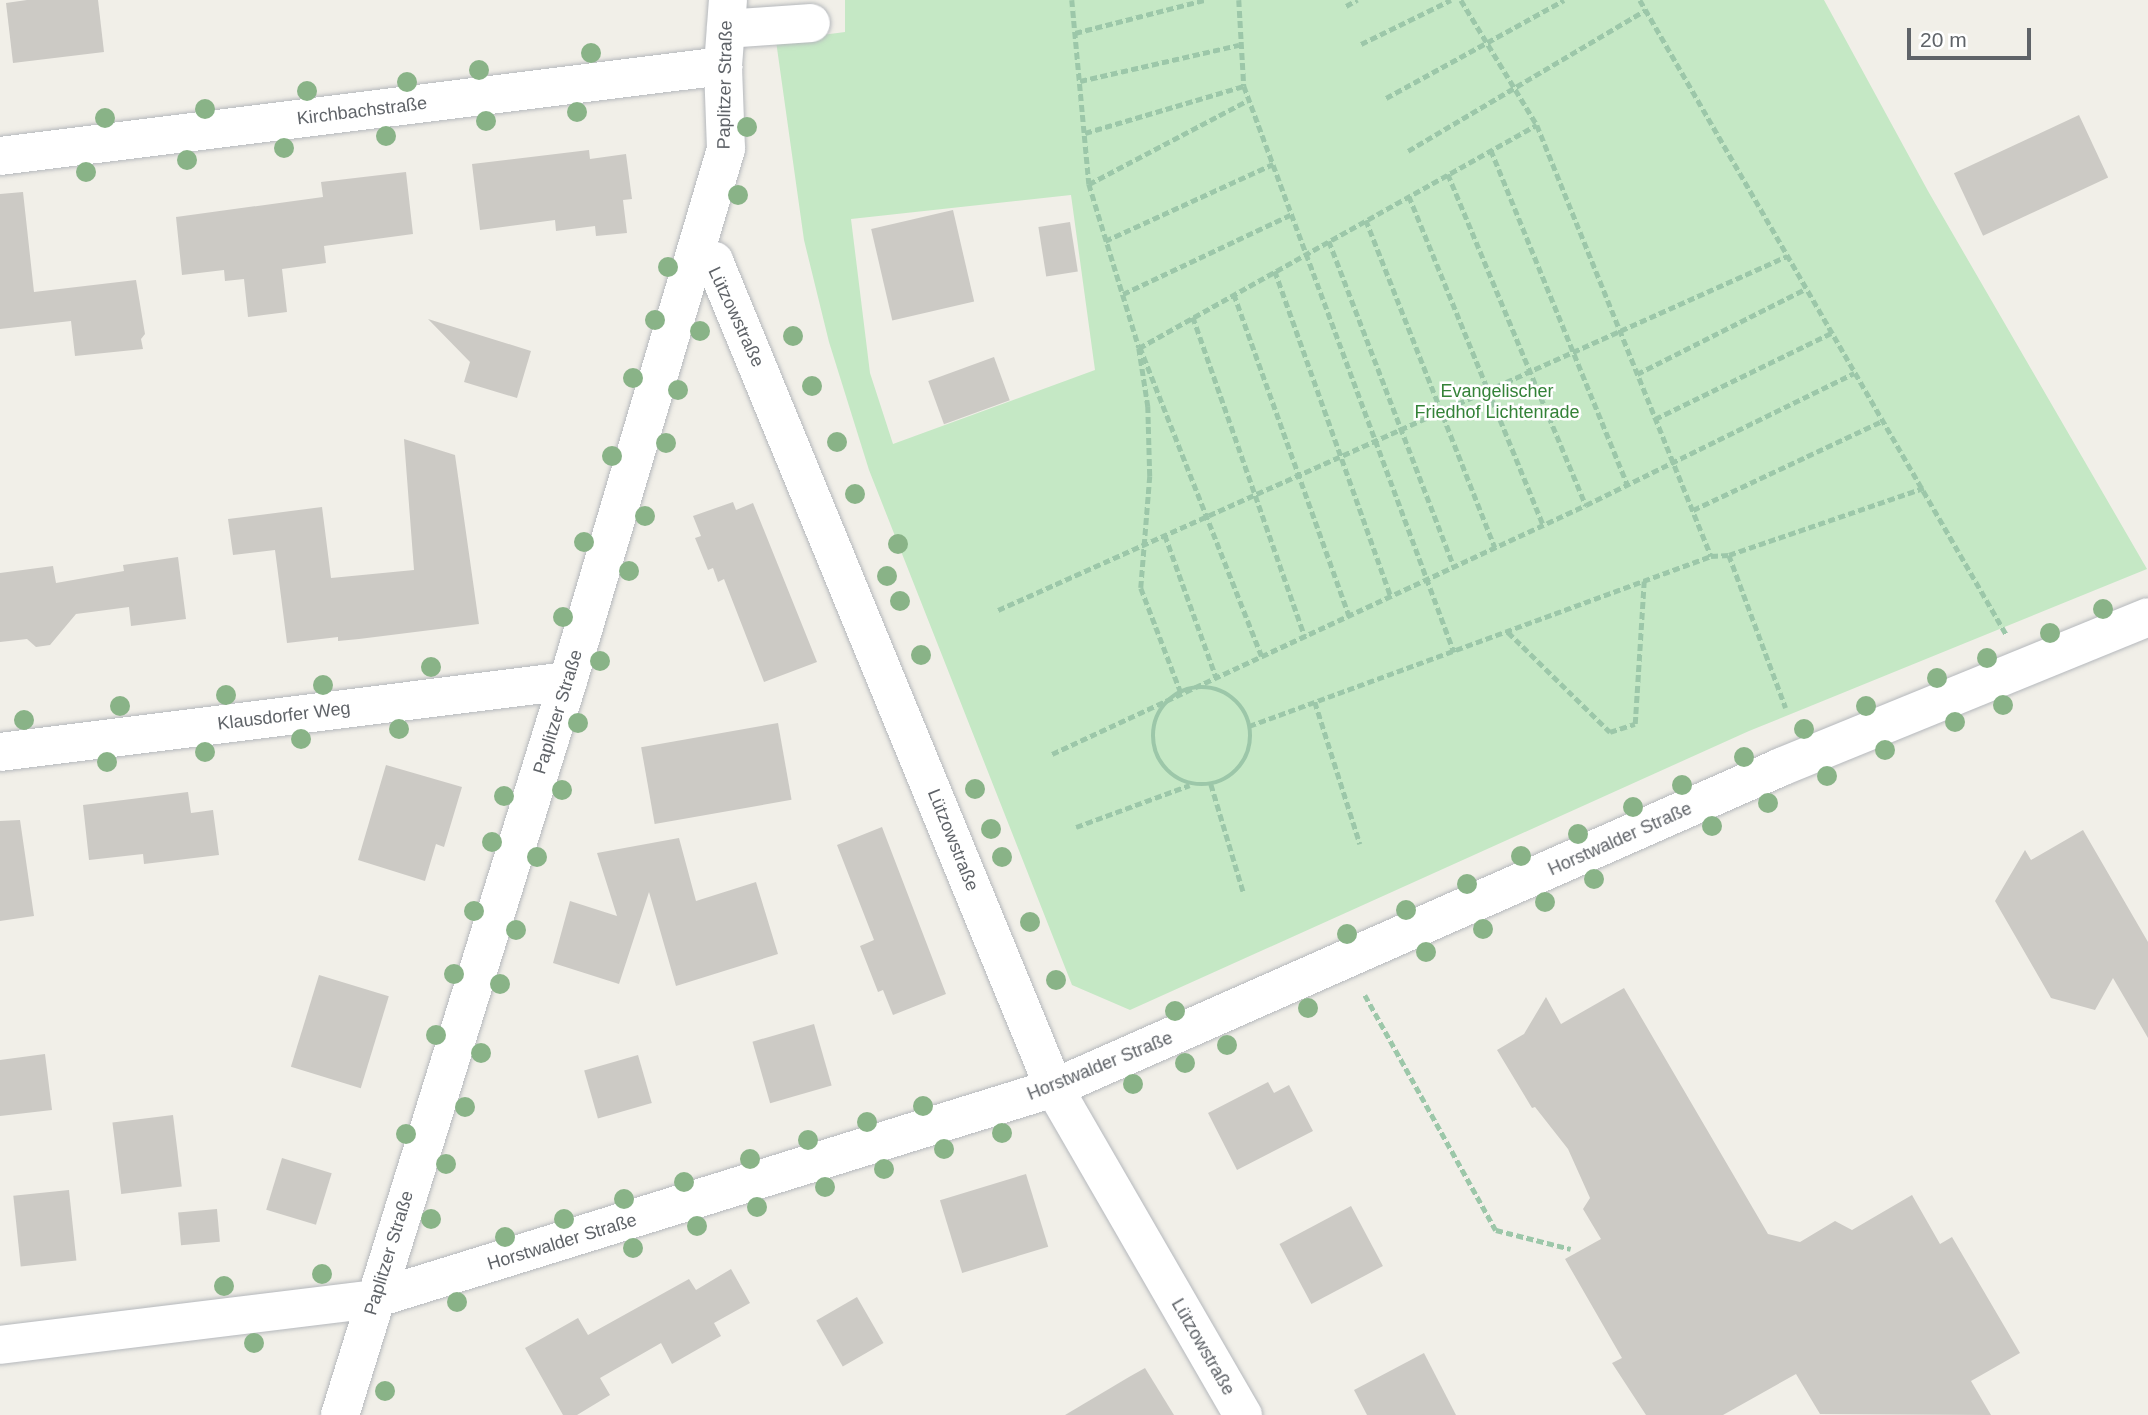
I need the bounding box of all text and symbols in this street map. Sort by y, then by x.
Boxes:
scale bar [1910,14,2034,58]
street label: Paplitzer Straße [713,20,737,150]
text: 20 m [1920,28,1967,51]
street label: Kirchbachstraße [296,92,428,130]
street label: Lützowstraße [703,263,769,371]
park label: Evangelischer Friedhof Lichtenrade [1414,381,1580,424]
street label: Paplitzer Straße [529,647,587,777]
street label: Klausdorfer Weg [216,697,352,735]
street label: Lützowstraße [923,786,983,894]
street label: Horstwalder Straße [1545,798,1695,880]
street label: Horstwalder Straße [1024,1027,1176,1105]
street label: Paplitzer Straße [360,1188,418,1318]
street label: Horstwalder Straße [485,1209,639,1275]
street label: Lützowstraße [1167,1295,1239,1399]

